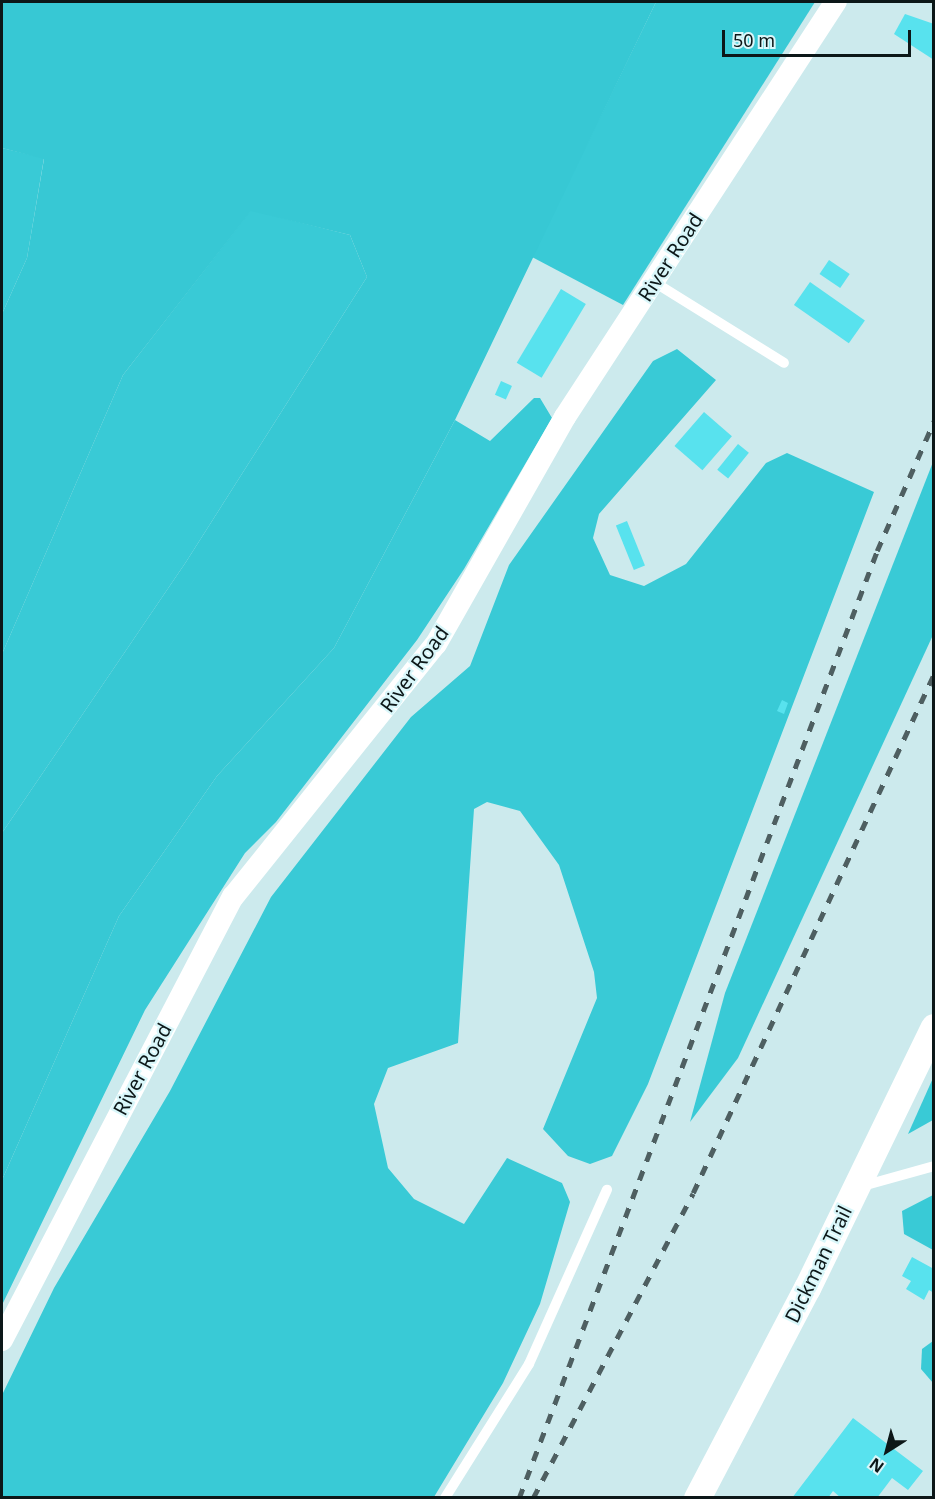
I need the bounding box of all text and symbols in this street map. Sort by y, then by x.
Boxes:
scale bar [725,18,914,56]
text: 50 m [733,28,775,52]
street label: River Road [633,208,707,306]
street label: River Road [375,621,453,717]
street label: River Road [108,1019,176,1119]
street label: Dickman Trail [779,1202,857,1326]
north arrow [857,1421,917,1481]
text: N [865,1453,888,1478]

